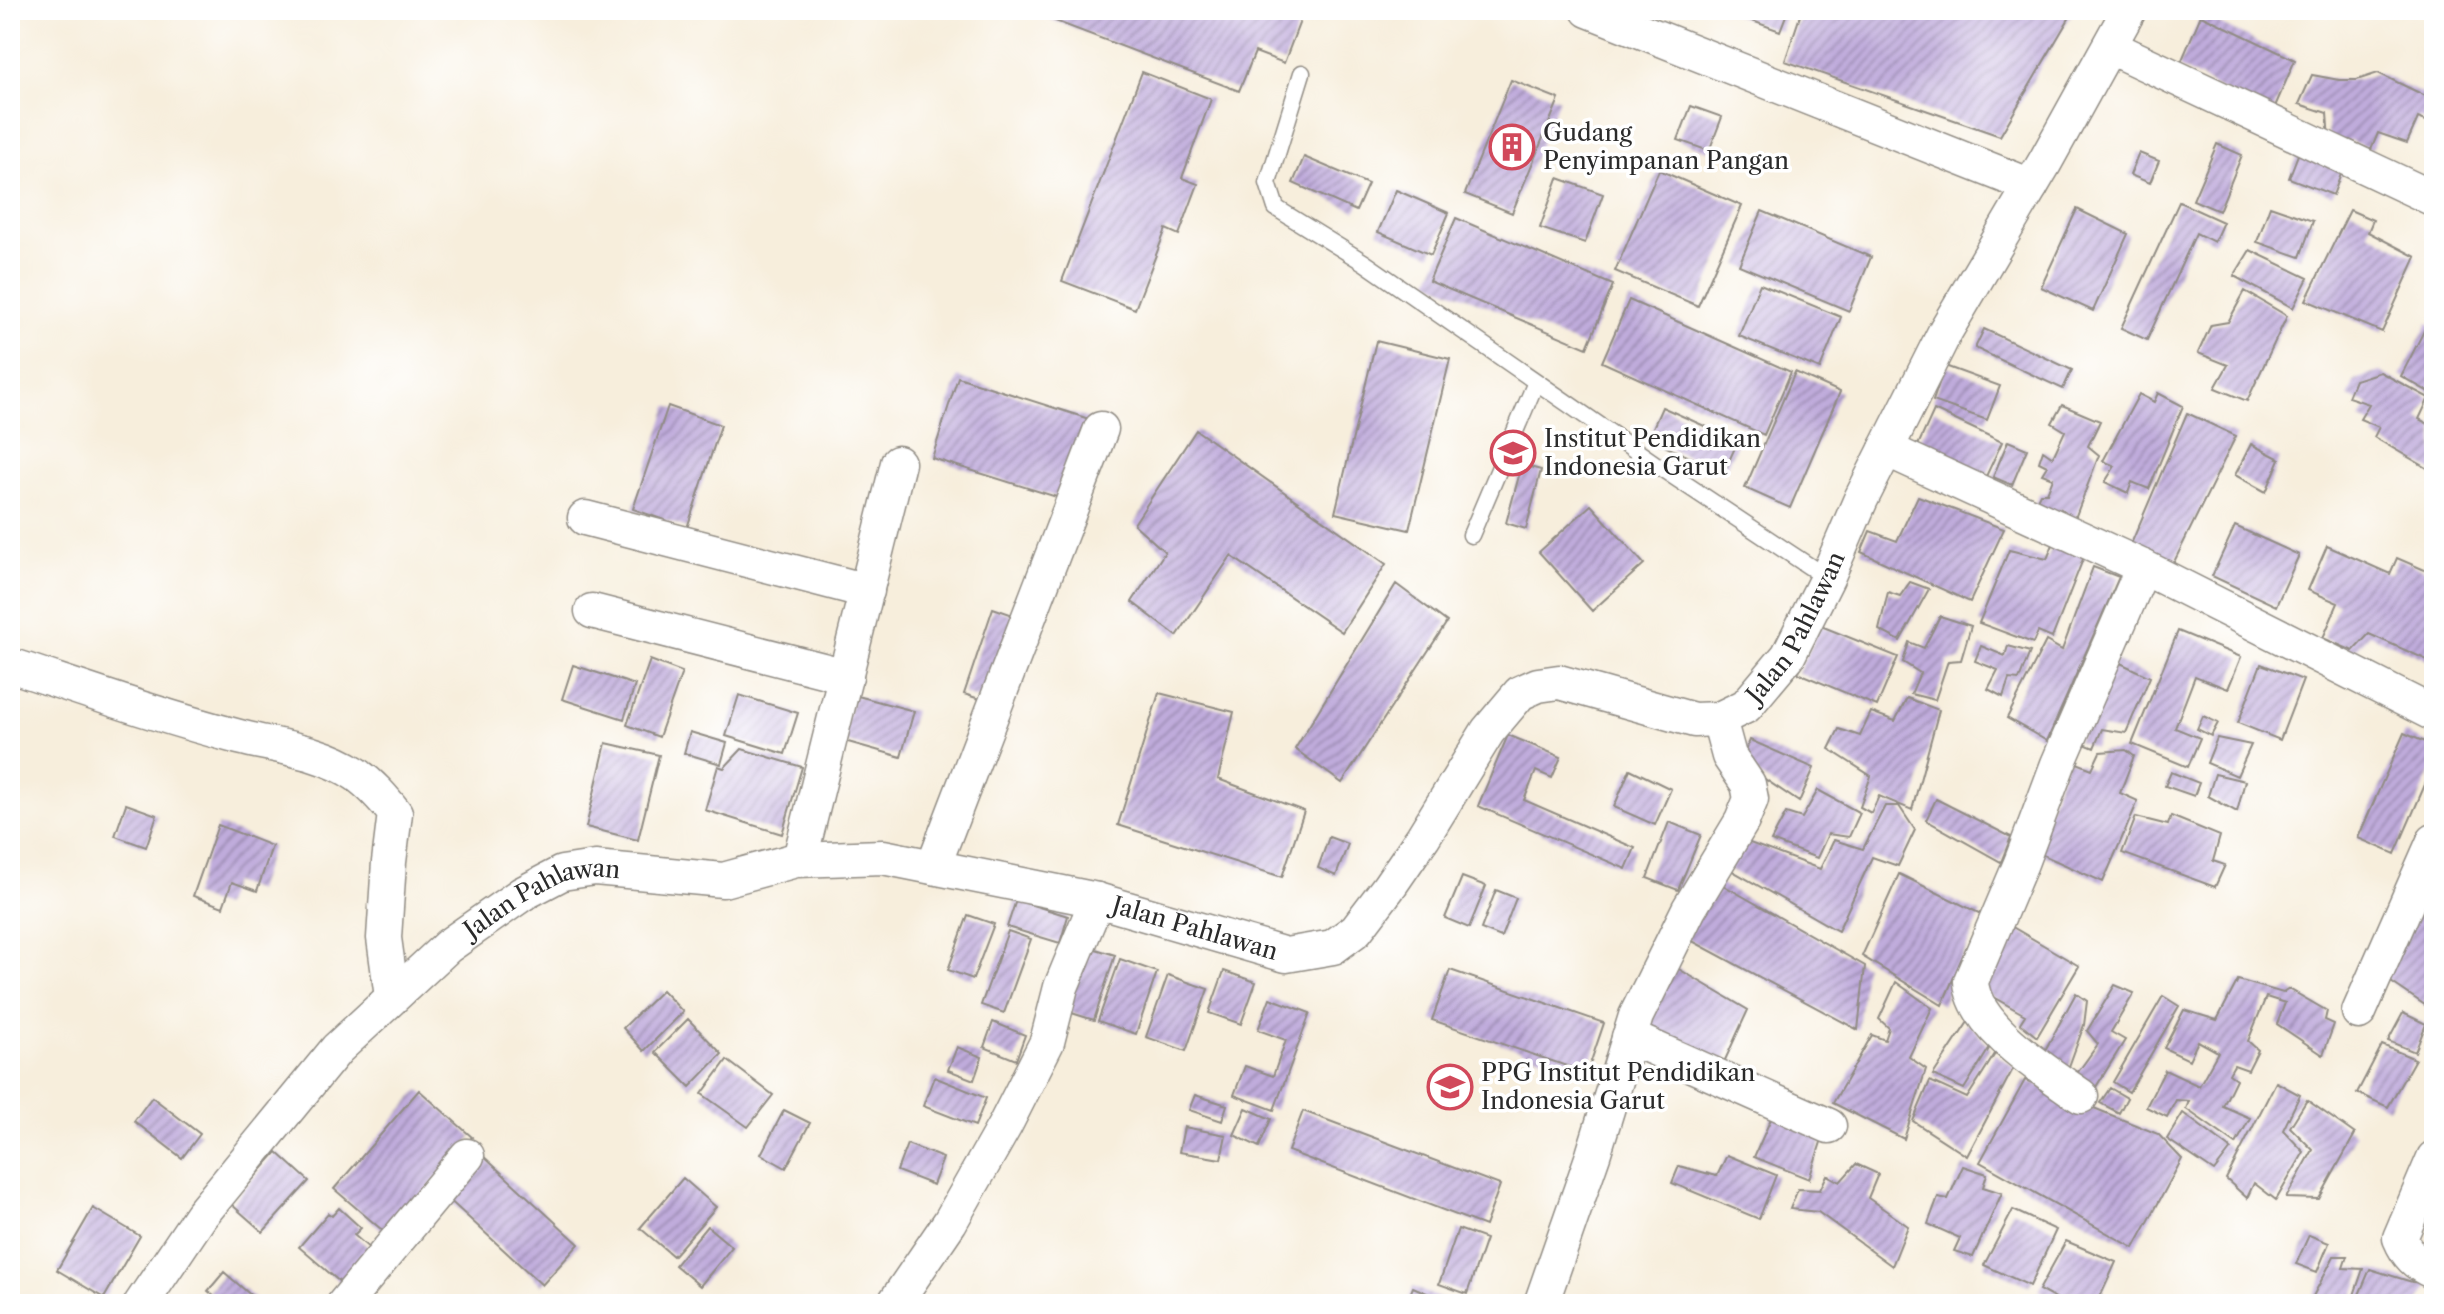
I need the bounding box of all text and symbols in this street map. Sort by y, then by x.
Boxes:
place label: Gudang Penyimpanan Pangan [1543,118,1789,175]
building icon: Gudang Penyimpanan Pangan [1488,123,1536,171]
place label: Institut Pendidikan Indonesia Garut [1544,424,1761,481]
school or university icon: Institut Pendidikan Indonesia Garut [1489,429,1537,477]
street label: Jalan Pahlawan [1737,547,1851,712]
street label: Jalan Pahlawan [455,853,622,947]
street label: Jalan Pahlawan [1105,889,1281,966]
place label: PPG Institut Pendidikan Indonesia Garut [1481,1058,1755,1115]
school or university icon: PPG Institut Pendidikan Indonesia Garut [1426,1063,1474,1111]

